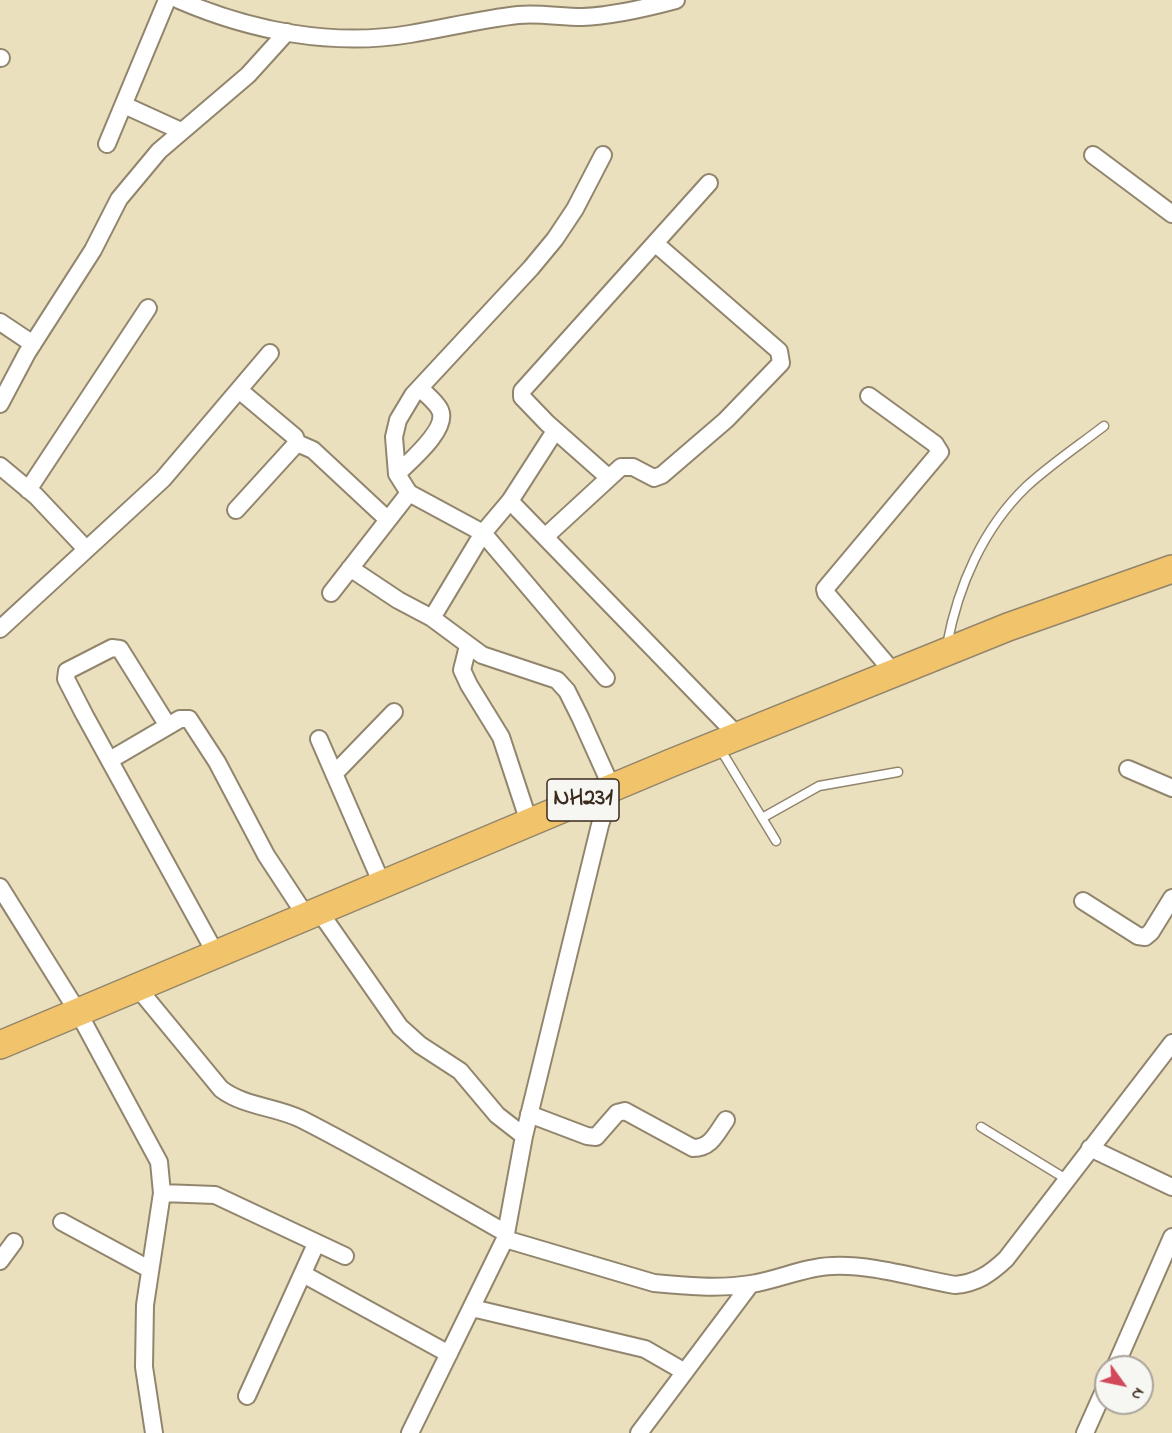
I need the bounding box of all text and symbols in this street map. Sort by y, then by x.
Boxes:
road number: NH231 [547,779,619,821]
north arrow [1094,1355,1154,1415]
text: N [1124,1383,1150,1405]

